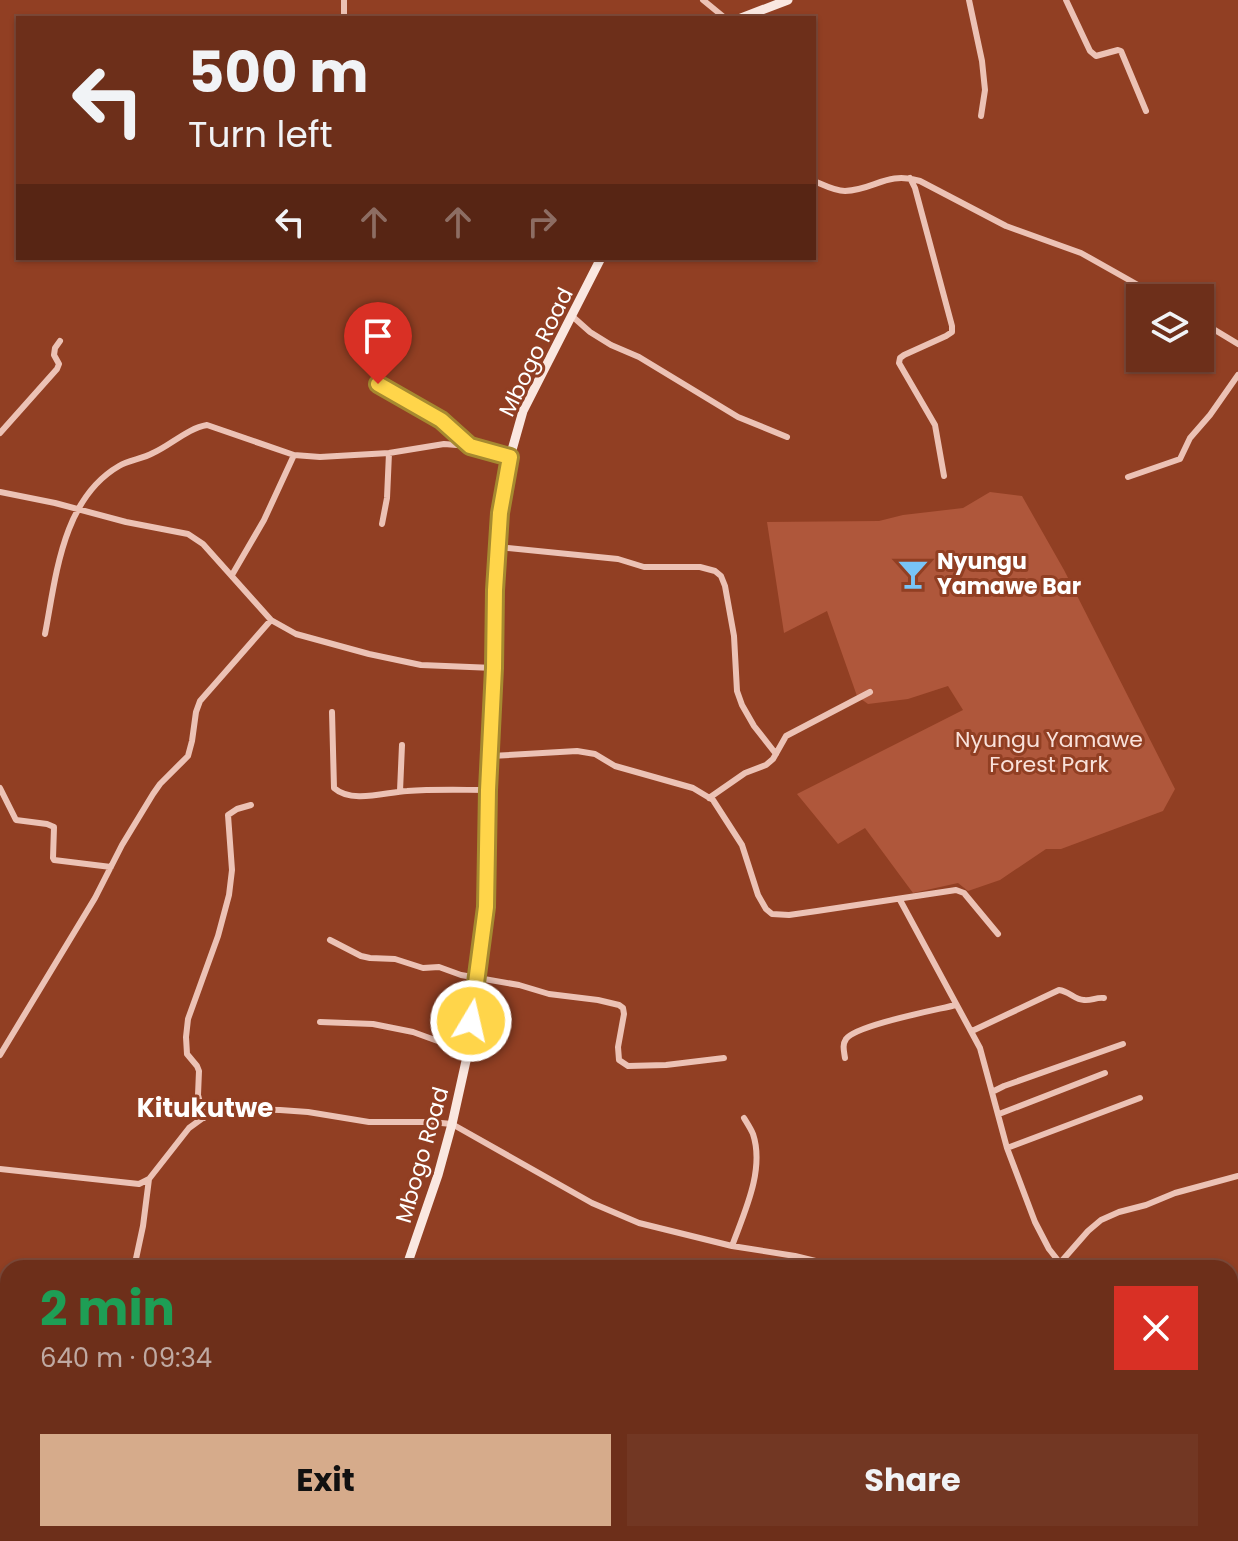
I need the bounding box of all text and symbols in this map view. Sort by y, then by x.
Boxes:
text: 500 m [188,33,369,112]
icon: left [56,48,160,152]
text: Turn left [188,109,333,160]
icon: left [268,200,312,244]
icon: ahead [352,200,396,244]
icon: ahead [436,200,480,244]
icon: right [520,200,564,244]
street label: Mbogo Road [491,282,581,422]
map controls [1126,284,1214,372]
button: layers [1126,284,1214,372]
pin [344,302,412,384]
icon: arrive [356,314,400,358]
place label: Nyungu Yamawe Bar [937,546,1081,602]
bar icon: Nyungu Yamawe Bar [896,557,930,591]
park label: Nyungu Yamawe Forest Park [955,724,1143,780]
position arrow [429,979,513,1063]
street label: Mbogo Road [388,1083,456,1227]
district label: Kitukutwe [137,1090,273,1126]
text: 2 min [40,1275,175,1342]
button: close [1114,1286,1198,1370]
text: 640 m · 09:34 [40,1340,212,1376]
button: Exit [40,1434,611,1526]
button: Share [627,1434,1198,1526]

